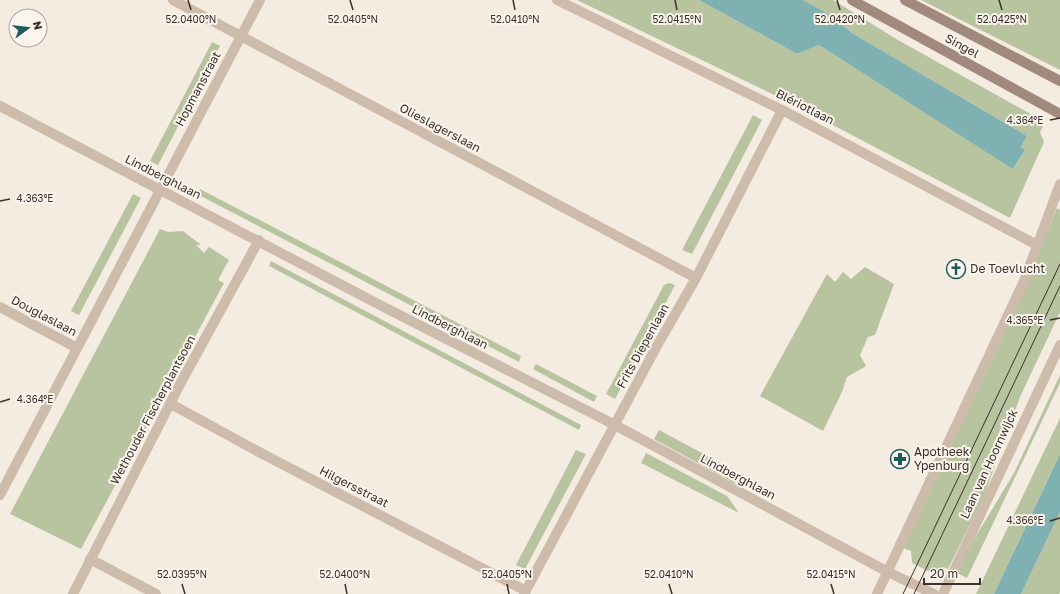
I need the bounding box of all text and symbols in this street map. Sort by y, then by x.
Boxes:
north arrow [8,8,48,48]
text: 52.0400°N [166,13,216,25]
text: 52.0405°N [328,13,378,25]
text: 52.0410°N [490,13,540,25]
text: 52.0415°N [652,13,702,25]
text: 52.0420°N [815,13,865,25]
text: 52.0425°N [977,13,1027,25]
text: N [31,20,46,31]
street label: Singel [943,30,982,61]
street label: Hopmanstraat [172,49,224,129]
street label: Blériotlaan [774,85,837,128]
street label: Olieslagerslaan [397,100,484,155]
text: 4.364°E [1007,114,1043,126]
street label: Lindberghlaan [123,151,204,202]
text: 4.363°E [17,192,53,204]
church icon: De Toevlucht [945,258,967,280]
place label: De Toevlucht [970,261,1045,276]
street label: Douglaslaan [9,292,80,339]
street label: Lindberghlaan [410,301,491,352]
street label: Frits Diepenlaan [613,301,672,391]
text: 4.365°E [1007,314,1043,326]
street label: Wethouder Fischerplantsoen [107,333,198,487]
text: 4.364°E [17,393,53,405]
street label: Laan van Hoornwijck [957,406,1021,521]
place label: Apotheek Ypenburg [914,444,970,473]
pharmacy icon: Apotheek Ypenburg [889,448,911,470]
street label: Lindberghlaan [698,450,779,503]
street label: Hilgersstraat [317,463,391,510]
text: 4.366°E [1006,514,1044,526]
scale bar [924,560,980,586]
text: 20 m [930,566,958,581]
text: 52.0395°N [157,568,207,580]
text: 52.0400°N [320,568,370,580]
text: 52.0405°N [482,568,532,580]
text: 52.0410°N [644,568,694,580]
text: 52.0415°N [806,568,856,580]

